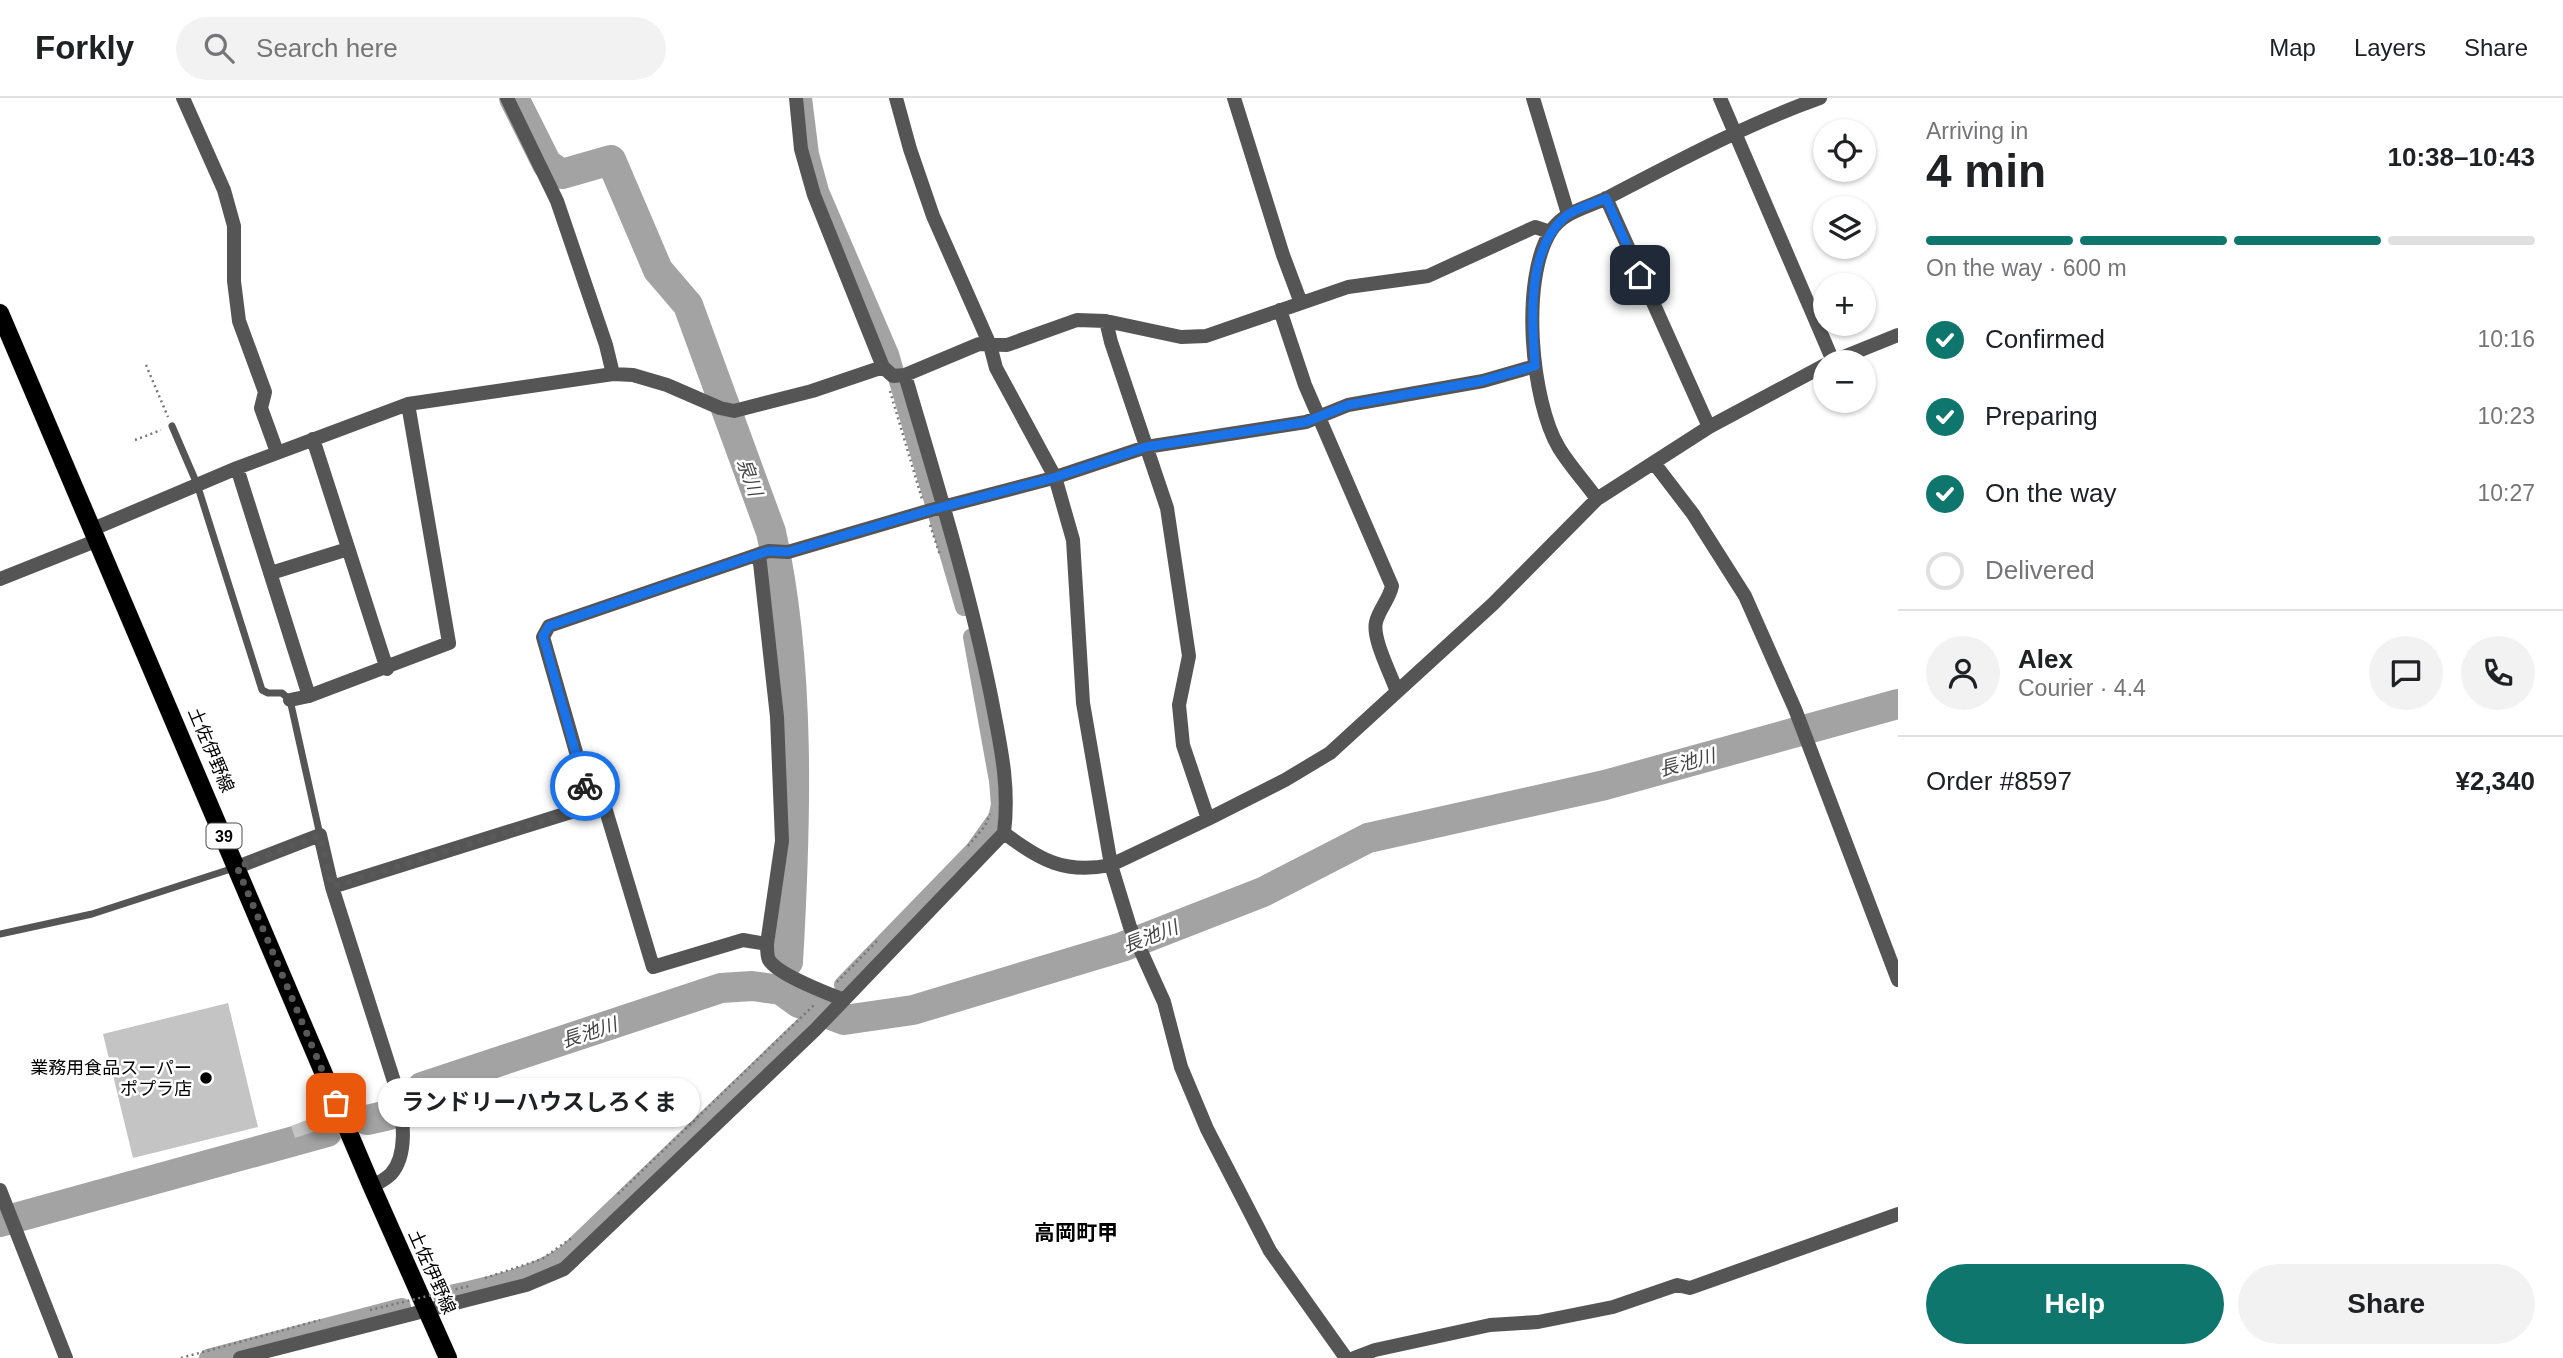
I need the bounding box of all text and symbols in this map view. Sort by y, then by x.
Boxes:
search box [176,17,666,80]
text: Forkly [35,29,134,66]
icon: search [200,29,238,67]
text: Search here [256,33,398,63]
text: Map [2269,34,2316,61]
text: Layers [2354,34,2426,61]
text: Share [2464,34,2528,61]
text: Arriving in [1926,118,2028,144]
map controls [1813,119,1876,413]
button: locate [1813,119,1876,182]
text: 10:38–10:43 [2388,142,2535,172]
text: 4 min [1926,145,2046,197]
button: layers [1813,196,1876,259]
pin [1610,245,1670,305]
text: On the way · 600 m [1926,255,2127,281]
icon: home [1621,256,1659,294]
button: + [1813,273,1876,336]
icon: check [1926,321,1964,359]
text: Confirmed [1985,324,2105,354]
text: 10:16 [2477,326,2535,352]
button: − [1813,350,1876,413]
icon: check [1926,398,1964,436]
text: Preparing [1985,401,2098,431]
text: 10:23 [2477,403,2535,429]
water label: 泉川 [733,456,767,500]
icon: check [1926,475,1964,513]
text: On the way [1985,478,2117,508]
text: 10:27 [2477,480,2535,506]
text: Delivered [1985,555,2095,585]
button: person [1926,636,2000,710]
button: chat [2369,636,2443,710]
button: phone [2461,636,2535,710]
text: Alex [2018,644,2073,674]
text: Courier · 4.4 [2018,675,2146,701]
street label: 土佐伊野線 [184,705,238,795]
water label: 長池川 [1657,744,1719,780]
courier [550,751,620,821]
text: Order #8597 [1926,766,2072,796]
text: ¥2,340 [2455,766,2535,796]
icon: bike [566,767,604,805]
road number: 39 [206,824,242,848]
water label: 長池川 [1120,916,1182,956]
water label: 長池川 [559,1013,621,1051]
place label: 業務用食品スーパー ポプラ店 [30,1058,192,1099]
marker: 業務用食品スーパー ポプラ店 [198,1070,214,1086]
pin [306,1073,366,1133]
callout: ランドリーハウスしろくま [378,1079,700,1128]
icon: bag [317,1084,355,1122]
text: ランドリーハウスしろくま [401,1089,677,1115]
district label: 高岡町甲 [1034,1221,1118,1244]
street label: 土佐伊野線 [405,1227,459,1317]
button: Help [1926,1264,2224,1344]
button: Share [2238,1264,2535,1344]

